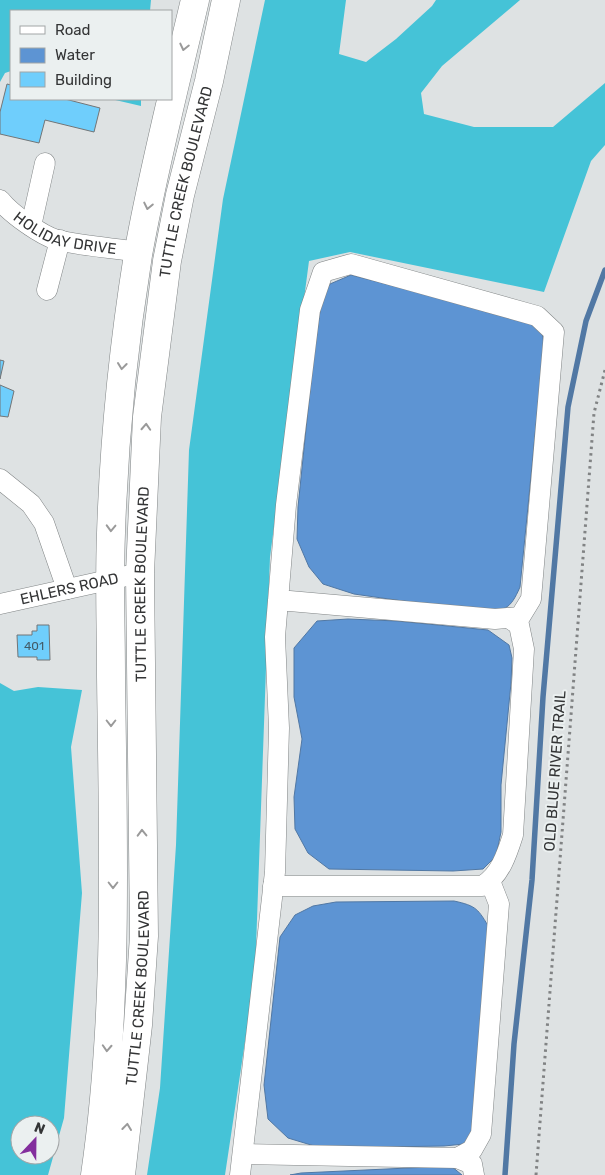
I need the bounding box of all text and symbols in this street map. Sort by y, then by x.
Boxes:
legend [10,10,172,100]
text: Road [55,21,91,39]
one-way arrow [179,43,190,52]
text: Water [55,46,95,64]
text: Building [55,71,112,89]
street label: TUTTLE CREEK BOULEVARD [156,84,216,279]
one-way arrow [144,202,154,210]
street label: HOLIDAY DRIVE [10,208,118,258]
one-way arrow [117,363,128,371]
one-way arrow [141,423,152,431]
street label: TUTTLE CREEK BOULEVARD [131,486,153,682]
one-way arrow [105,525,116,533]
street label: EHLERS ROAD [18,569,120,608]
house number: 401 [24,639,44,653]
street label: OLD BLUE RIVER TRAIL [540,689,570,852]
one-way arrow [106,719,117,727]
one-way arrow [137,829,148,837]
one-way arrow [107,882,118,890]
street label: TUTTLE CREEK BOULEVARD [122,890,153,1087]
one-way arrow [102,1044,113,1052]
north arrow [10,1115,60,1165]
text: N [32,1119,48,1138]
one-way arrow [121,1122,132,1130]

